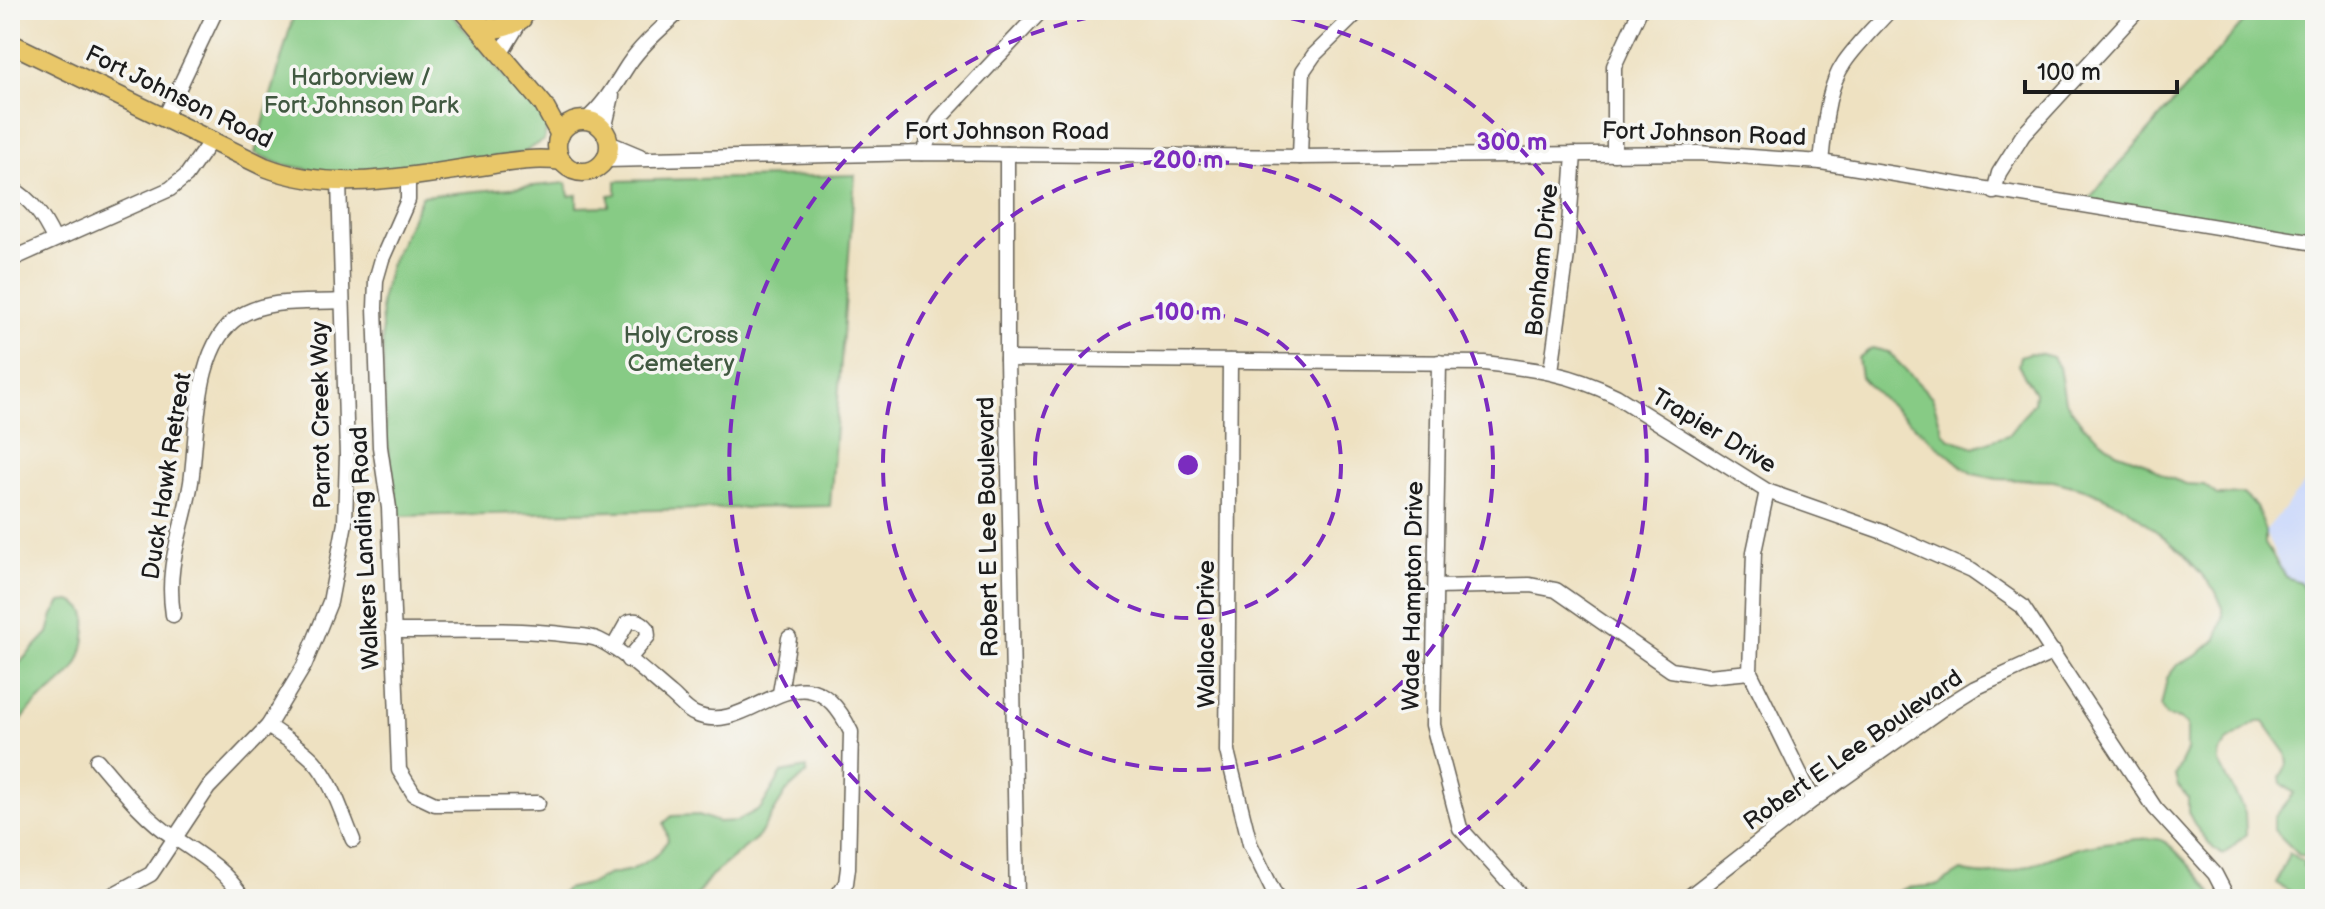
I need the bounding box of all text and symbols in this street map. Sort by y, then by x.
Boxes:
street label: Fort Johnson Road [81,39,277,155]
scale bar [2025,44,2177,94]
text: 100 m [2037,58,2101,87]
park label: Harborview / Fort Johnson Park [264,63,459,120]
street label: Fort Johnson Road [1601,116,1807,152]
street label: Fort Johnson Road [905,117,1109,146]
text: 300 m [1477,128,1547,157]
text: 200 m [1153,146,1223,175]
street label: Bonham Drive [1520,182,1564,338]
text: 100 m [1155,298,1221,327]
street label: Parrot Creek Way [305,321,337,509]
park label: Holy Cross Cemetery [624,321,739,378]
street label: Duck Hawk Retreat [136,370,198,582]
street label: Trapier Drive [1646,382,1782,480]
street label: Robert E Lee Boulevard [971,396,1005,658]
street label: Walkers Landing Road [344,426,386,670]
centre of rings [1174,451,1202,479]
street label: Wade Hampton Drive [1396,481,1430,711]
street label: Wallace Drive [1192,560,1221,708]
street label: Robert E Lee Boulevard [1738,663,1968,837]

